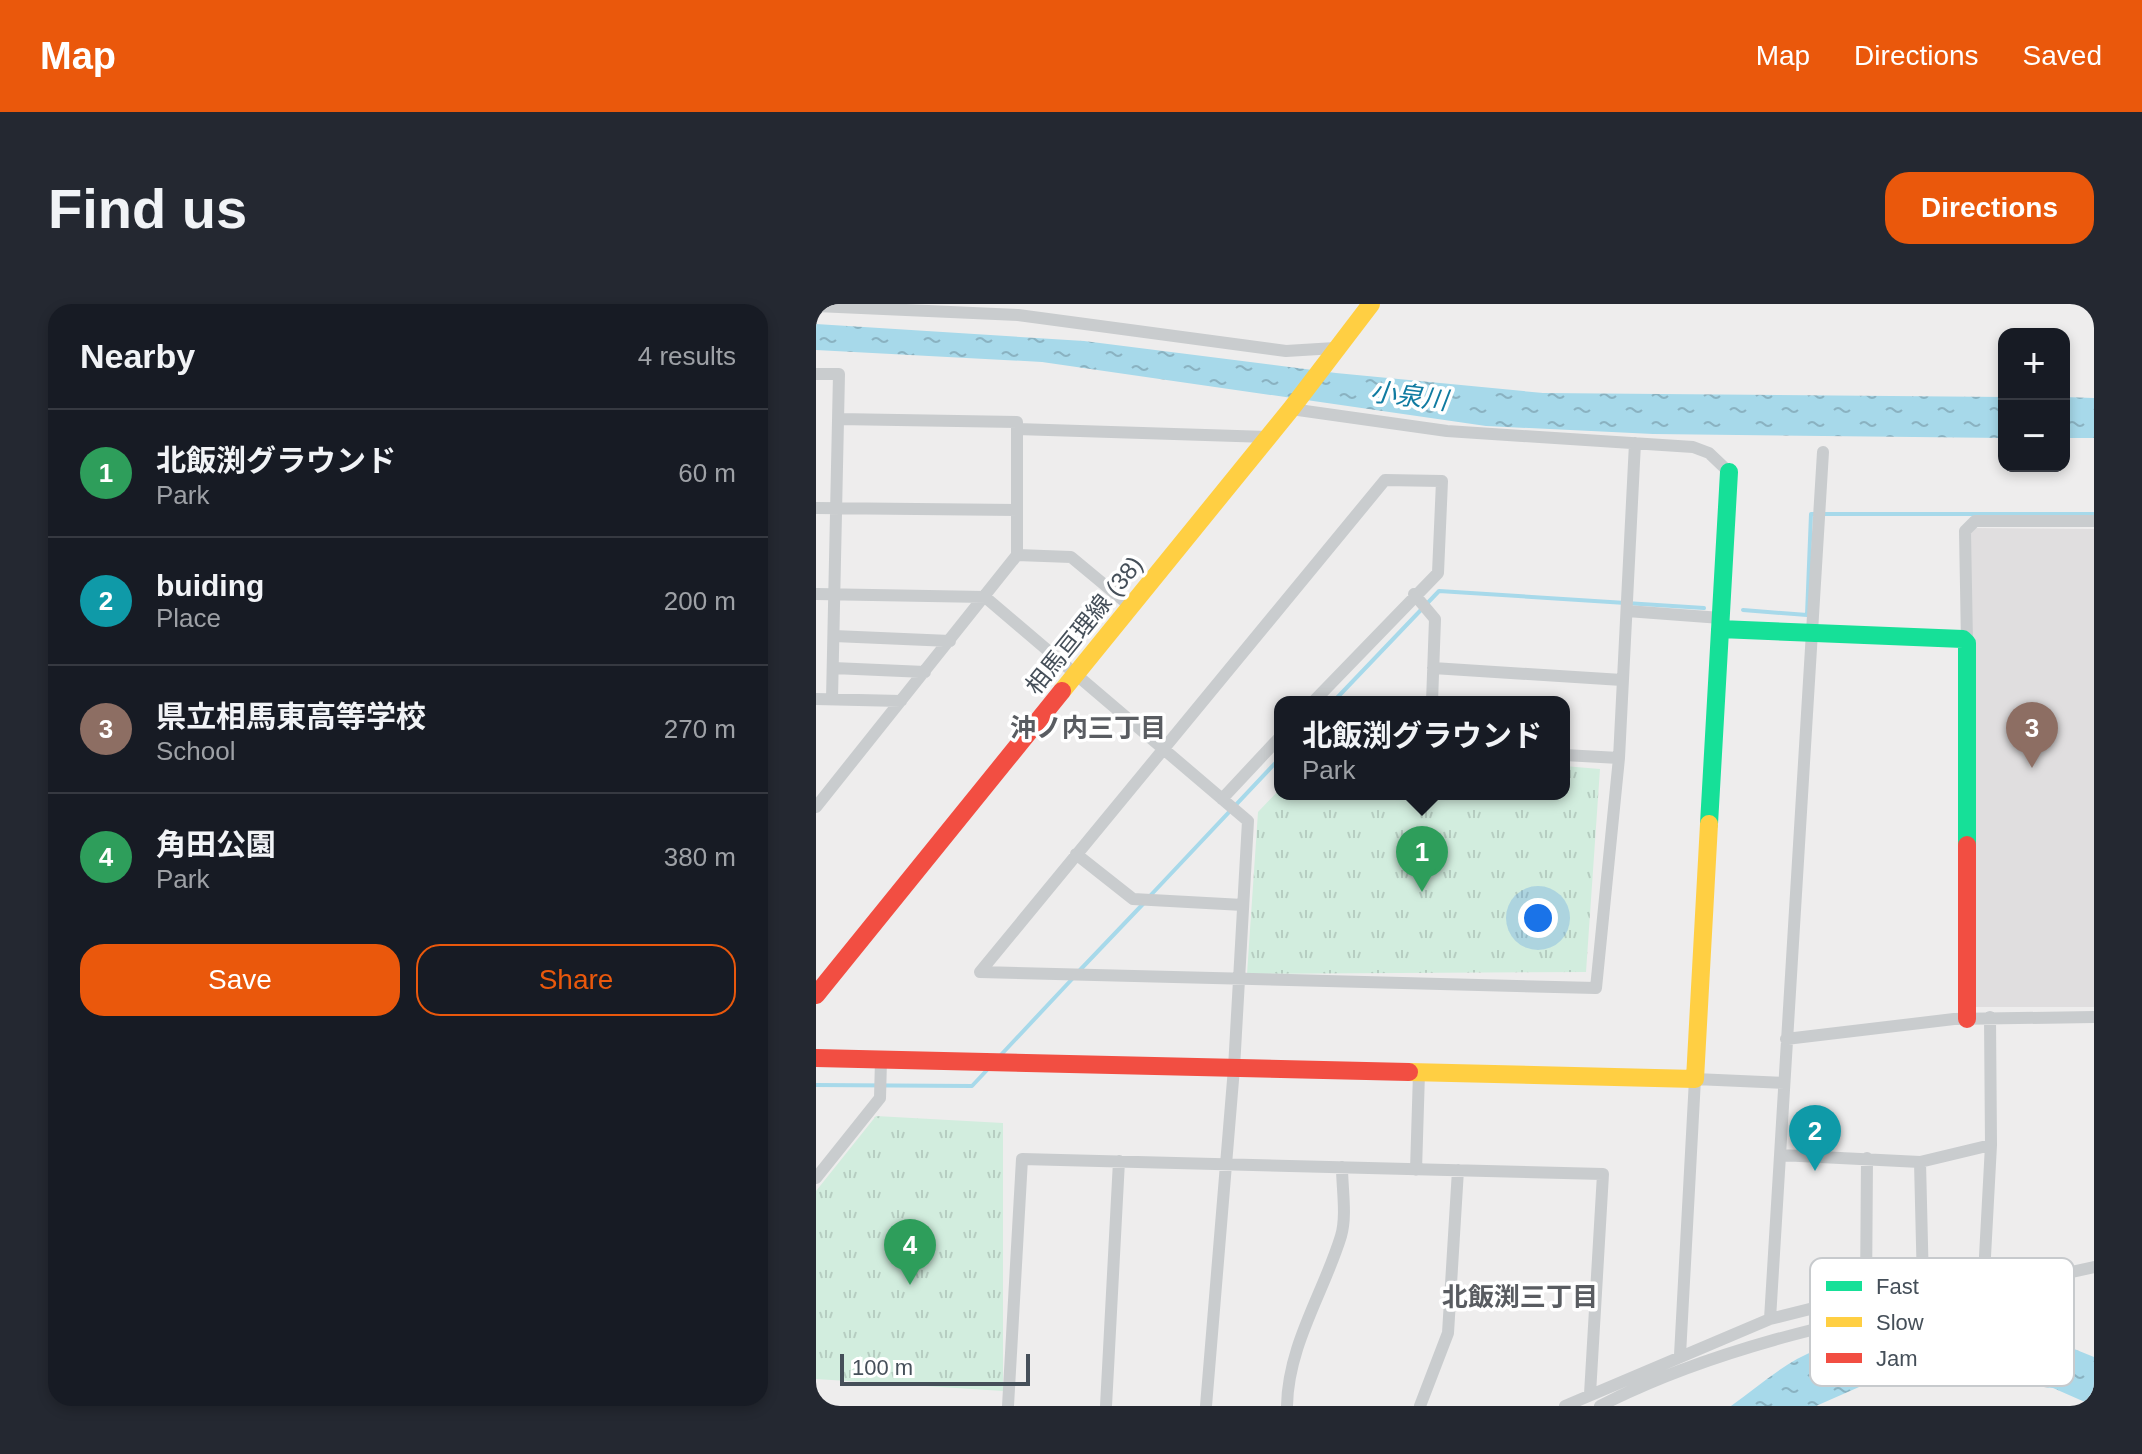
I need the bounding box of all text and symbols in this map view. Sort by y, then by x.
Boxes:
text: Map [40,35,116,77]
text: Map [1756,40,1810,71]
text: Directions [1854,40,1979,71]
text: Saved [2023,40,2102,71]
button: Directions [1885,172,2094,244]
text: Find us [48,177,247,240]
map controls [1998,328,2070,472]
button: + [1998,328,2070,400]
text: Nearby [80,337,195,375]
text: 4 results [638,341,736,371]
water label: 小泉川 [1368,376,1453,416]
button: − [1998,400,2070,472]
text: 北飯渕グラウンド [156,444,396,477]
text: 1 [99,458,113,488]
text: 60 m [678,458,736,488]
text: Park [156,480,209,510]
street label: 相馬亘理線 (38) [1020,551,1148,699]
text: buiding [156,569,264,602]
text: 2 [99,586,113,616]
text: 200 m [664,586,736,616]
text: Place [156,603,221,633]
popup [1274,696,1570,800]
text: 県立相馬東高等学校 [156,700,426,733]
pin: 3 [2006,702,2058,768]
district label: 沖ノ内三丁目 [1010,713,1166,743]
text: 3 [99,714,113,744]
text: 270 m [664,714,736,744]
text: 北飯渕グラウンド [1302,719,1542,752]
text: School [156,736,236,766]
text: Park [1302,755,1355,785]
pin: 1 [1396,826,1448,892]
text: 角田公園 [156,828,276,861]
text: 4 [99,842,113,872]
text: 380 m [664,842,736,872]
text: Park [156,864,209,894]
your location [1518,898,1558,938]
button: Save [80,944,400,1016]
button: Share [416,944,736,1016]
pin: 2 [1789,1105,1841,1171]
pin: 4 [884,1219,936,1285]
legend [1810,1258,2074,1386]
text: Fast [1876,1274,1919,1299]
district label: 北飯渕三丁目 [1442,1282,1598,1312]
text: Slow [1876,1310,1924,1335]
text: Jam [1876,1346,1918,1371]
scale bar [840,1350,1030,1386]
text: 100 m [852,1355,913,1380]

